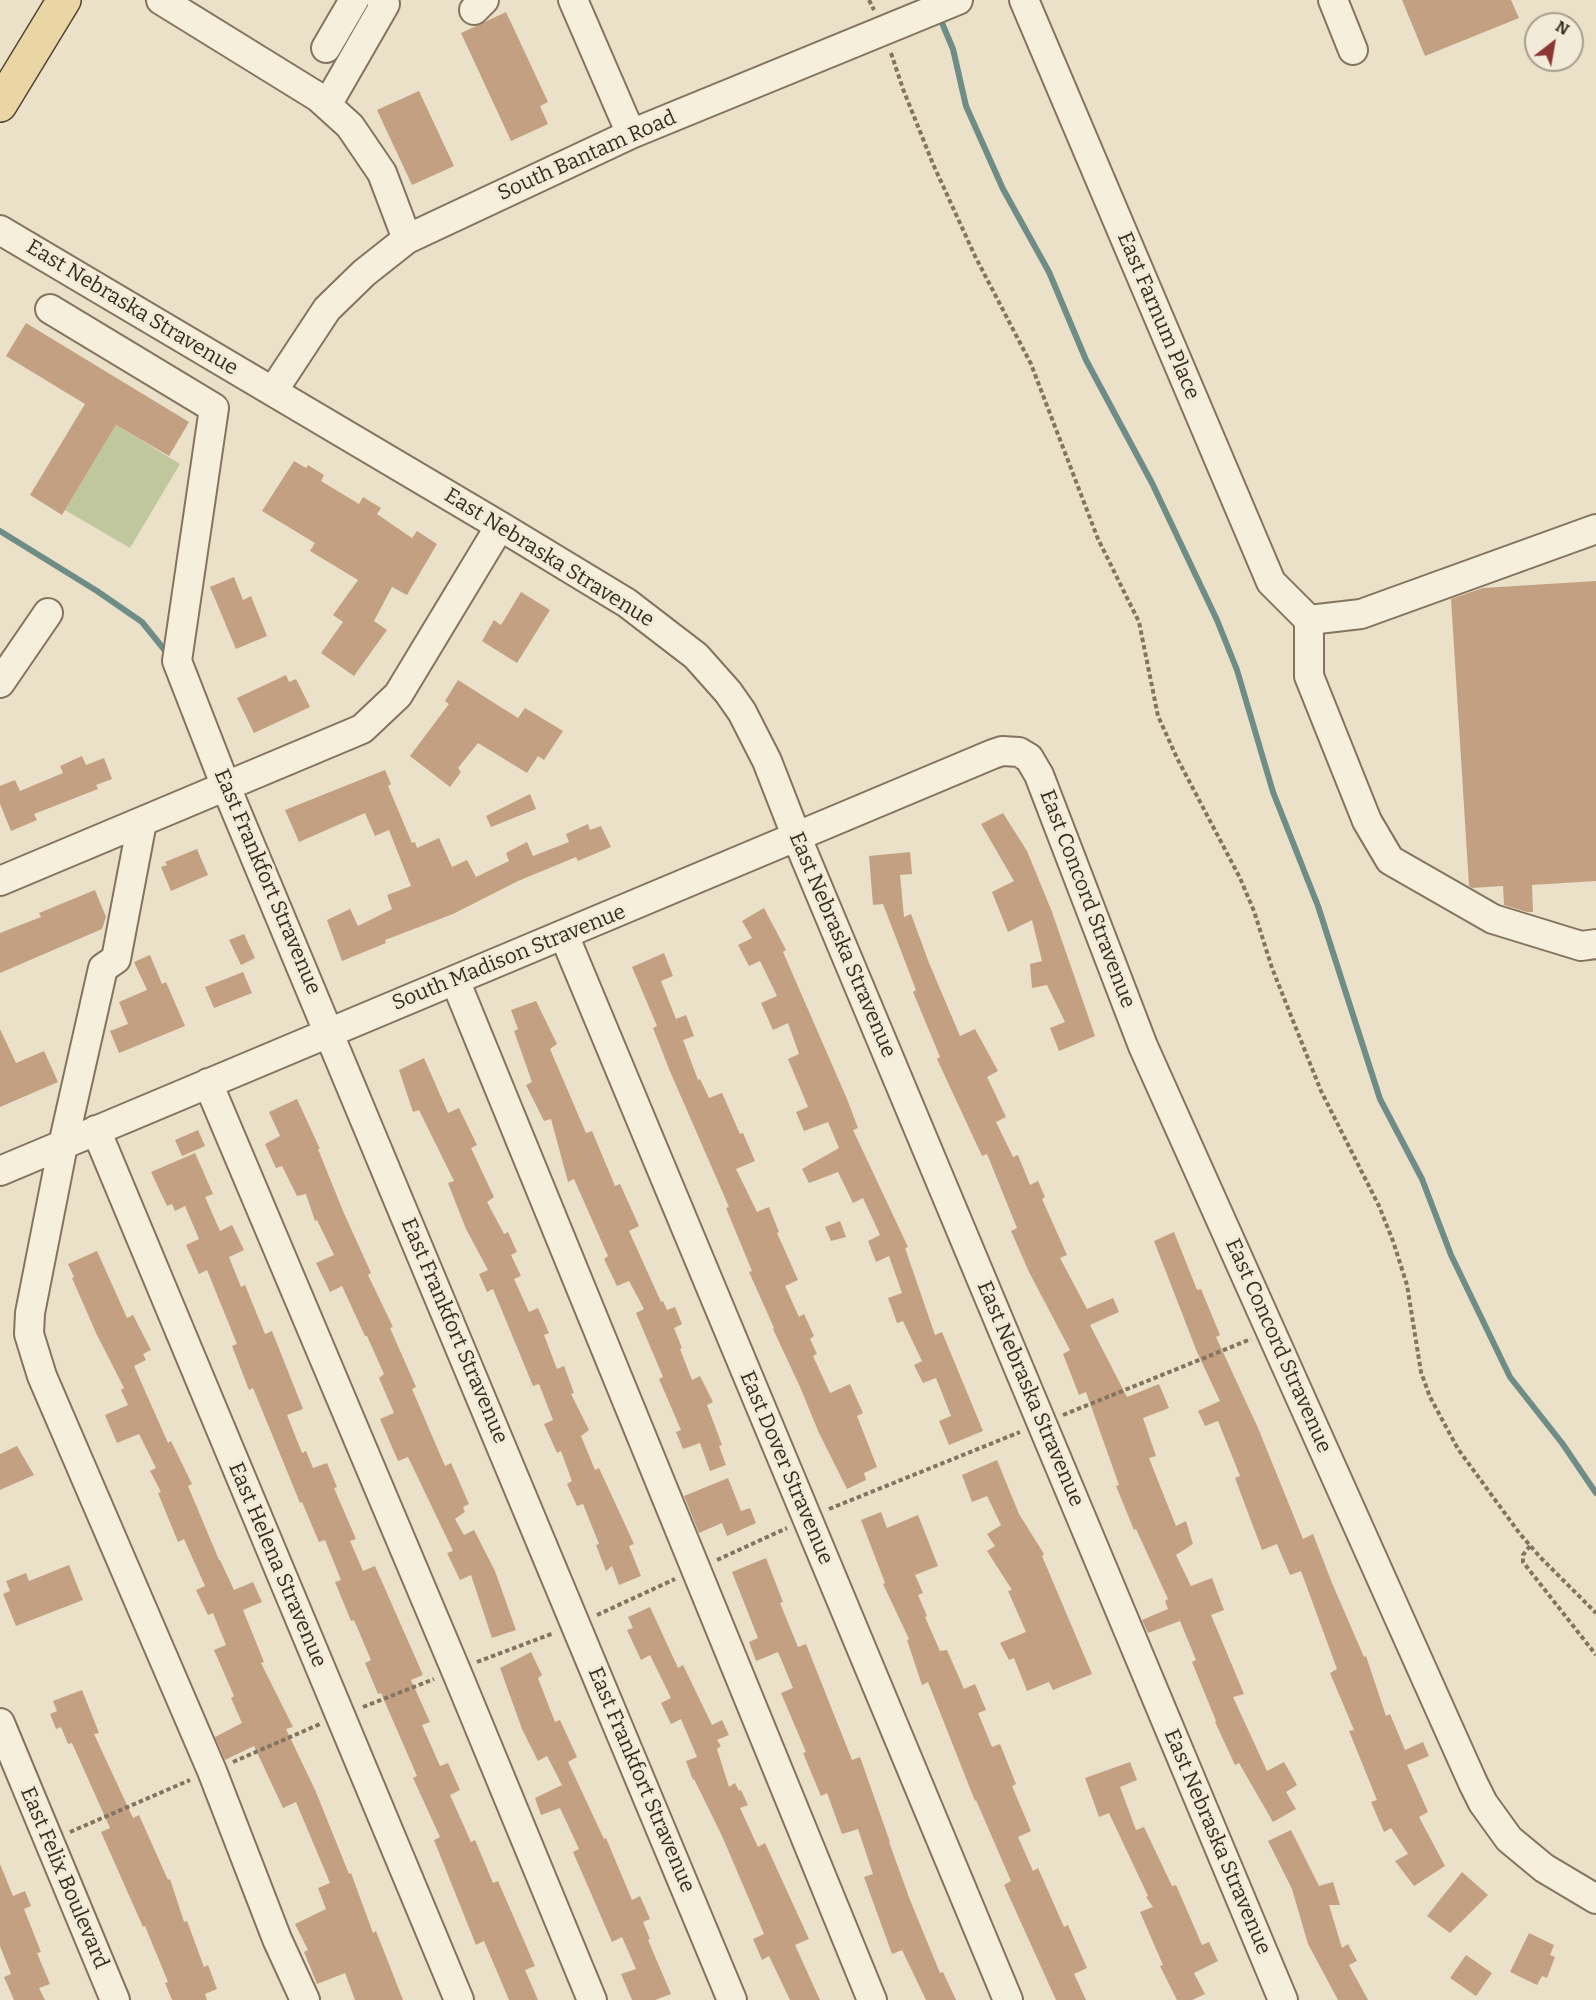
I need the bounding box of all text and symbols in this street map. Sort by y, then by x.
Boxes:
north arrow [1524,12,1584,72]
text: N [1552,17,1573,39]
street label: South Bantam Road [494,105,680,207]
street label: East Farnum Place [1111,228,1205,404]
street label: East Nebraska Stravenue [22,235,242,381]
street label: East Nebraska Stravenue [439,483,659,633]
street label: East Frankfort Stravenue [208,766,326,998]
street label: East Concord Stravenue [1034,786,1140,1012]
street label: East Nebraska Stravenue [783,828,901,1062]
street label: South Madison Stravenue [389,900,629,1016]
street label: East Frankfort Stravenue [395,1215,513,1447]
street label: East Concord Stravenue [1219,1235,1337,1457]
street label: East Nebraska Stravenue [971,1277,1089,1511]
street label: East Dover Stravenue [734,1367,838,1569]
street label: East Helena Stravenue [222,1459,332,1671]
street label: East Frankfort Stravenue [582,1664,700,1896]
street label: East Nebraska Stravenue [1158,1725,1276,1959]
street label: East Felix Boulevard [14,1783,114,1973]

